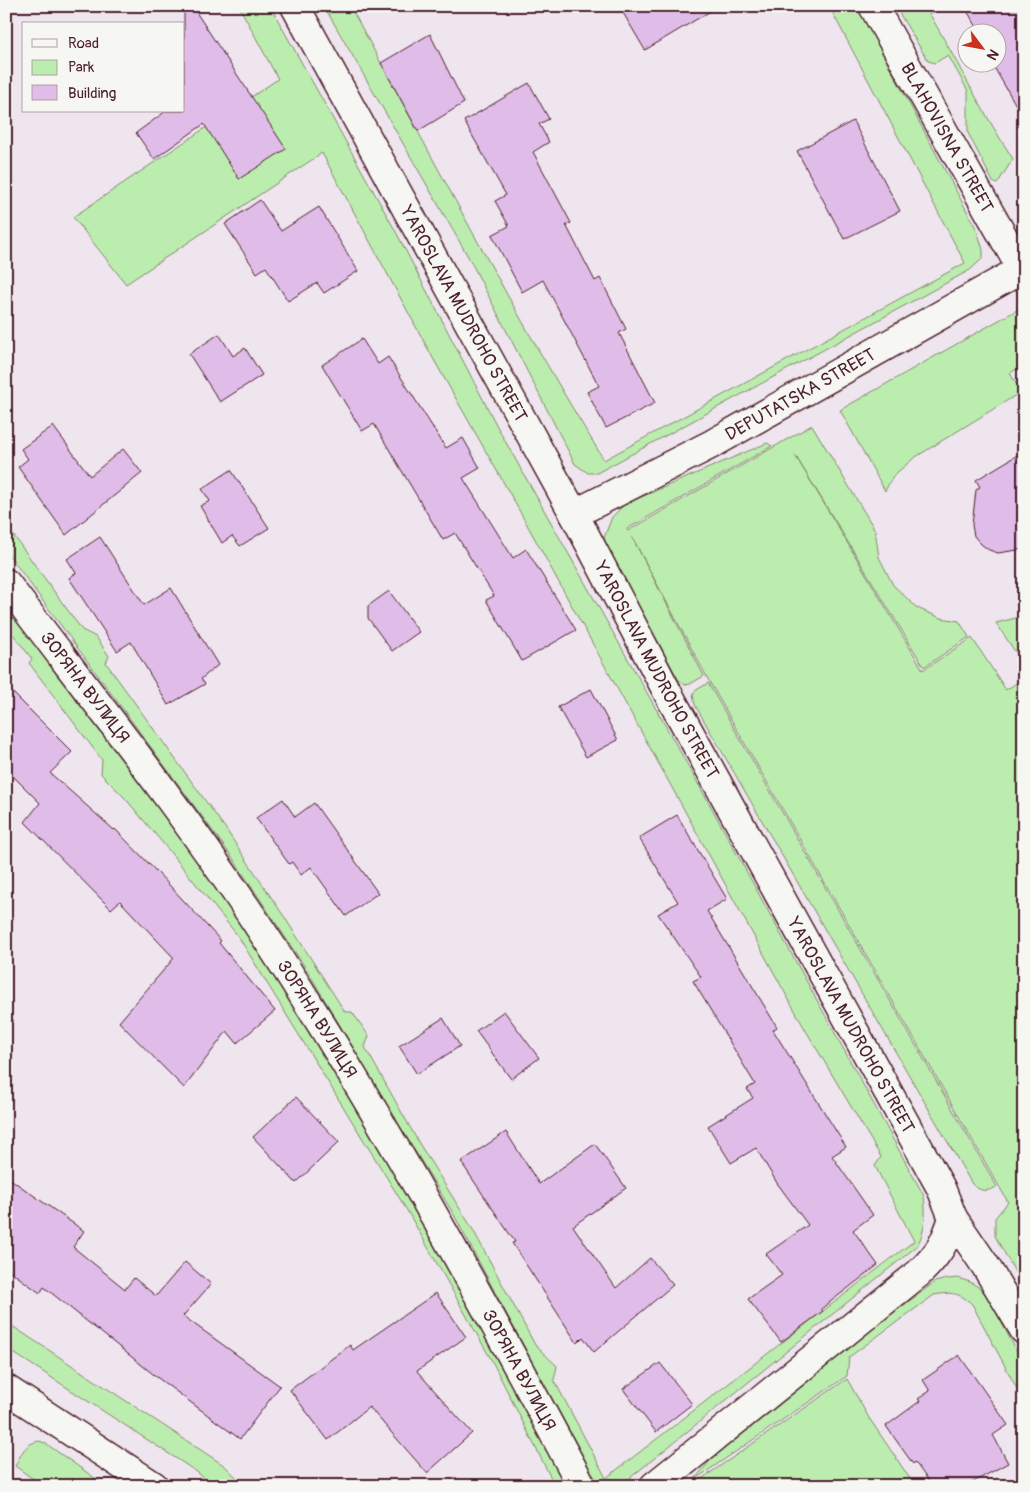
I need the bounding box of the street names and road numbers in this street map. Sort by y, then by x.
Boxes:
street label: BLAHOVISNA STREET [895,59,998,217]
street label: YAROSLAVA MUDROHO STREET [394,201,532,426]
street label: DEPUTATSKA STREET [721,343,880,446]
street label: YAROSLAVA MUDROHO STREET [588,556,724,783]
street label: ЗОРЯНА ВУЛИЦЯ [35,627,135,748]
street label: YAROSLAVA MUDROHO STREET [781,912,920,1138]
street label: ЗОРЯНА ВУЛИЦЯ [272,956,362,1082]
street label: ЗОРЯНА ВУЛИЦЯ [477,1306,561,1435]

